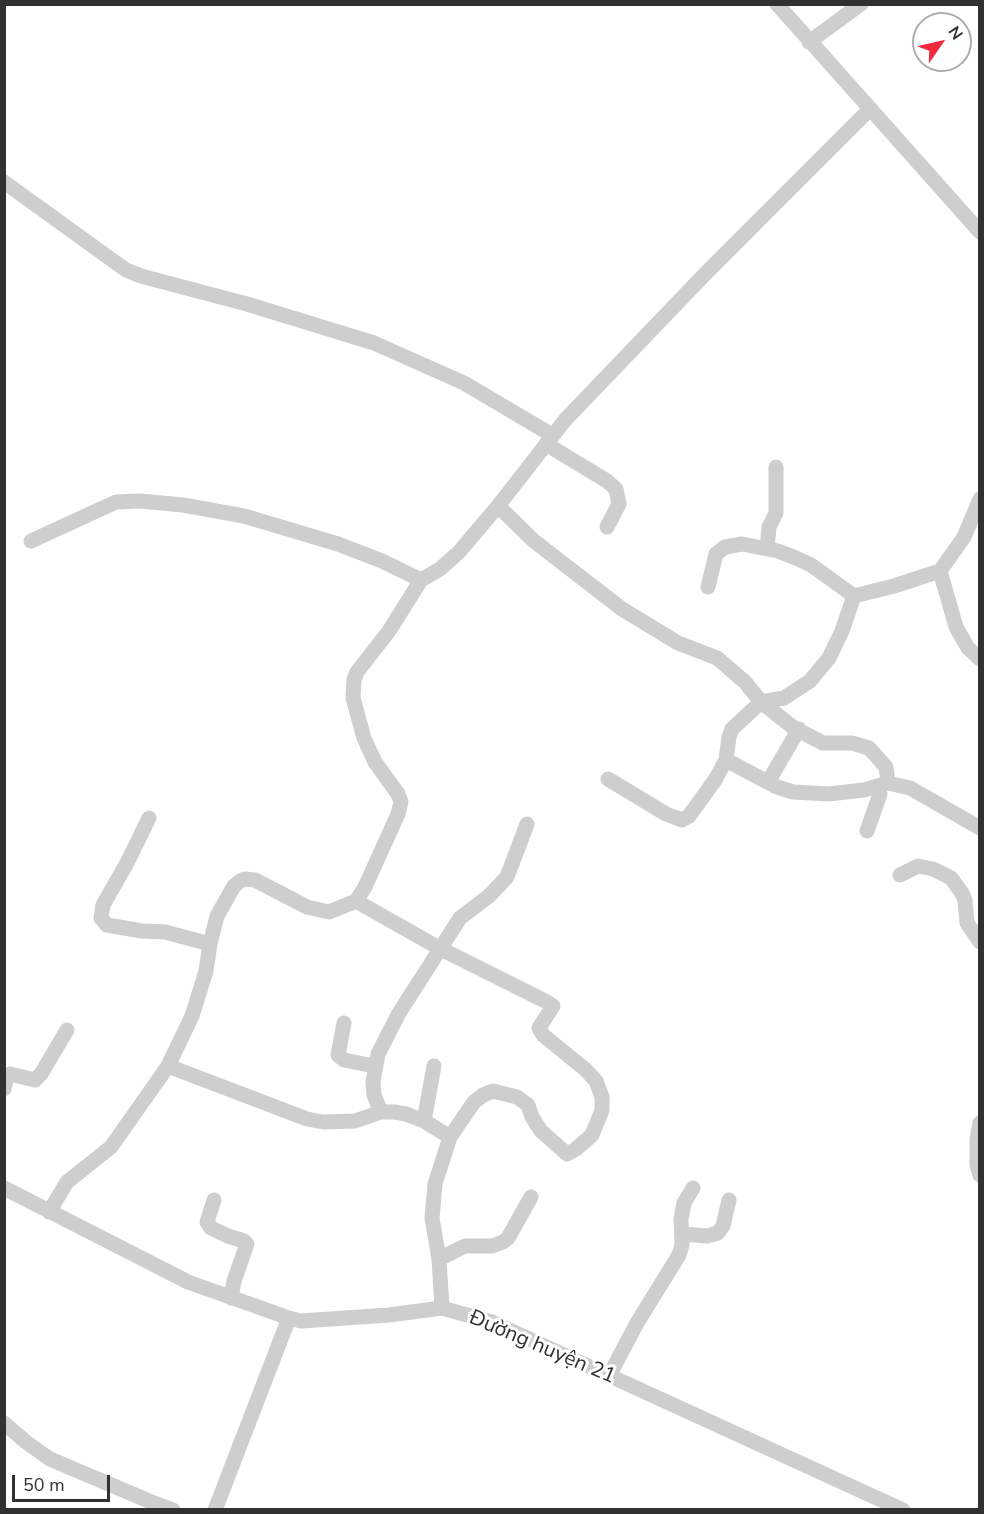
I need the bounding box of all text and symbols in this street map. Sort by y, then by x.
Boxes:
north arrow [912,12,972,72]
text: N [943,22,968,44]
street label: Đường huyện 21 [465,1306,619,1390]
scale bar [15,1463,112,1501]
text: 50 m [23,1473,65,1497]

